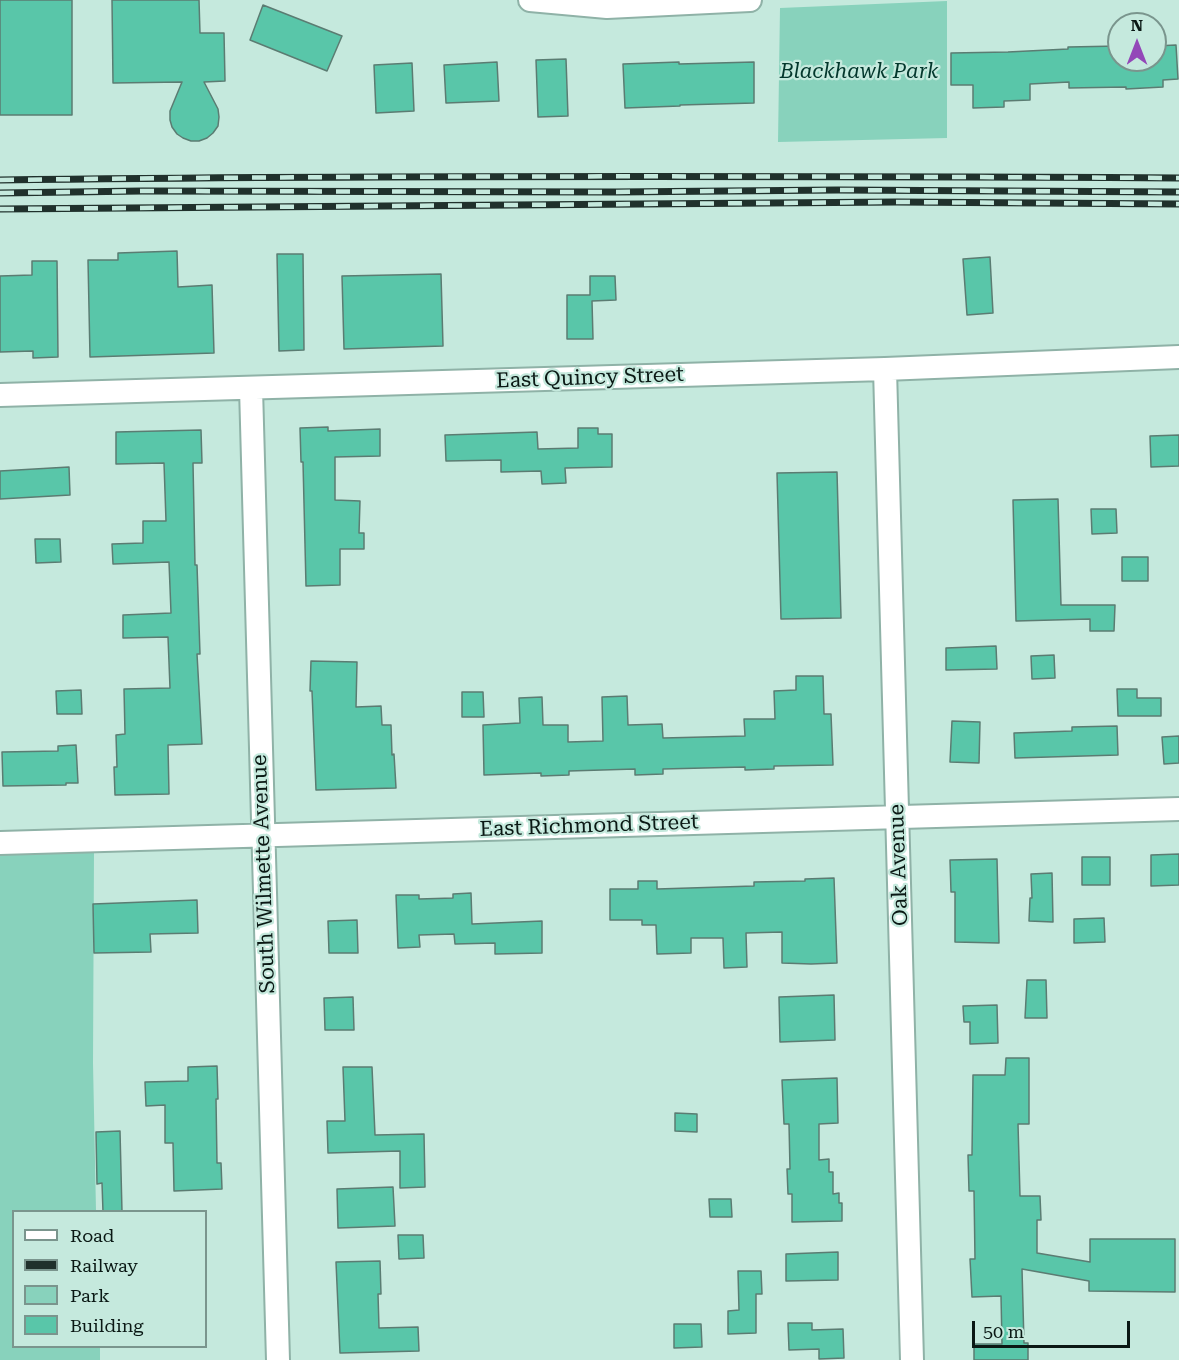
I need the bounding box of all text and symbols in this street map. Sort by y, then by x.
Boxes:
north arrow [1107,12,1167,72]
text: N [1131,16,1143,35]
park label: Blackhawk Park [780,59,938,85]
street label: East Quincy Street [496,362,684,394]
street label: South Wilmette Avenue [247,754,281,994]
street label: Oak Avenue [884,804,914,926]
street label: East Richmond Street [479,810,699,842]
legend [12,1210,207,1348]
text: Road [70,1225,114,1246]
text: Railway [70,1255,138,1276]
text: Park [70,1285,110,1306]
scale bar [975,1309,1132,1347]
text: Building [70,1315,144,1336]
text: 50 m [983,1321,1024,1342]

